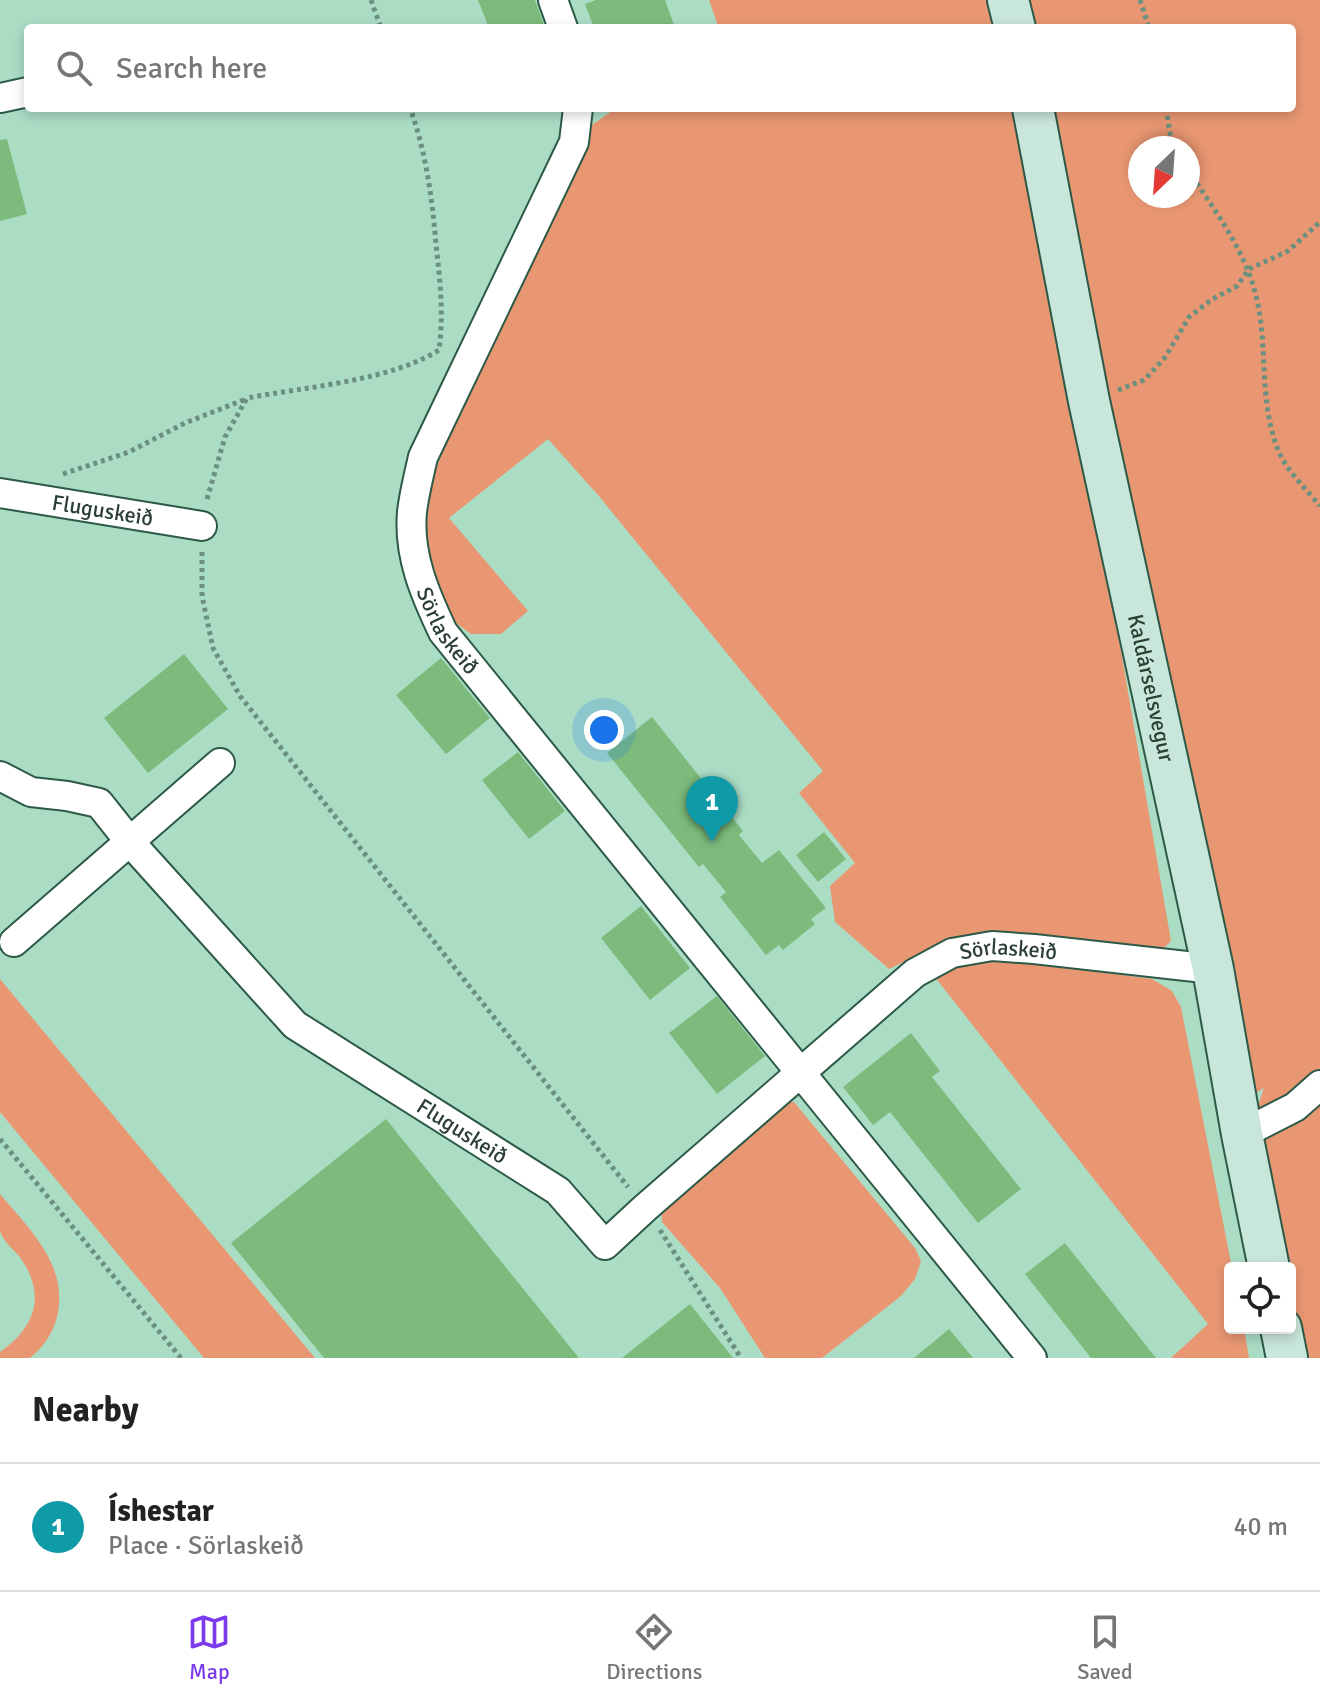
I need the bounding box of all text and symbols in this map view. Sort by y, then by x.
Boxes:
search box [24,24,1296,112]
icon: search [52,46,96,90]
text: Search here [116,50,267,87]
north arrow [1128,136,1200,208]
street label: Fluguskeið [50,488,155,531]
street label: Sörlaskeið [411,583,485,679]
street label: Kaldárselsvegur [1122,611,1181,764]
your location [584,710,624,750]
pin: 1 [686,776,738,842]
street label: Sörlaskeið [957,932,1059,965]
street label: Fluguskeið [412,1092,513,1169]
map controls [1224,1262,1296,1334]
button: locate [1224,1262,1296,1334]
text: Nearby [32,1389,139,1431]
text: Íshestar [108,1493,214,1530]
text: 1 [51,1511,65,1543]
text: 40 m [1233,1511,1288,1543]
text: Place · Sörlaskeið [108,1530,304,1562]
tab: Map [187,1610,231,1685]
tab: Directions [606,1610,702,1685]
tab: Saved [1077,1610,1133,1685]

